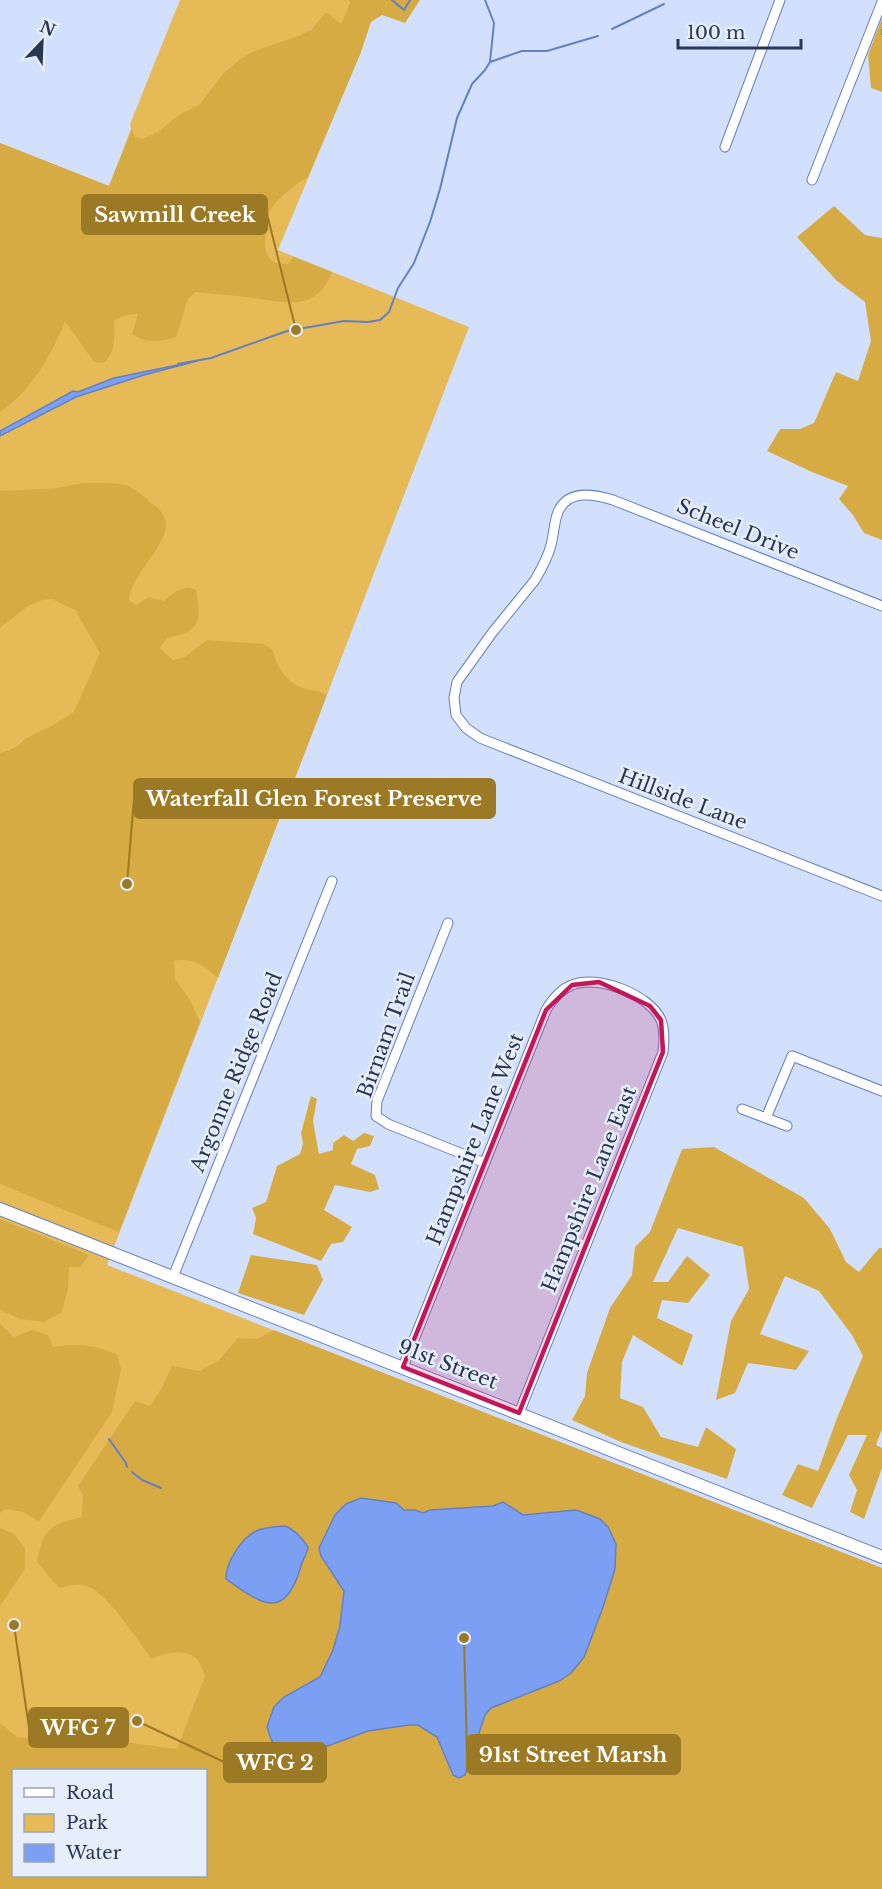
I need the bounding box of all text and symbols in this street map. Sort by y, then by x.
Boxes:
north arrow [12,12,72,72]
scale bar [678,12,801,50]
text: N [37,16,59,40]
text: 100 m [687,22,745,44]
callout: Sawmill Creek [82,195,267,234]
text: Sawmill Creek [94,202,257,228]
street label: Scheel Drive [673,494,803,564]
street label: Hillside Lane [615,763,751,835]
callout: Waterfall Glen Forest Preserve [134,779,495,818]
text: Waterfall Glen Forest Preserve [145,786,482,812]
street label: Argonne Ridge Road [185,969,287,1176]
street label: Birnam Trail [352,969,420,1101]
street label: Hampshire Lane West [421,1029,529,1249]
street label: Hampshire Lane East [537,1082,641,1295]
street label: 91st Street [395,1334,501,1394]
callout: WFG 7 [29,1708,128,1747]
text: WFG 7 [40,1715,117,1741]
callout: 91st Street Marsh [467,1735,680,1774]
text: 91st Street Marsh [479,1742,667,1768]
callout: WFG 2 [224,1743,326,1782]
text: WFG 2 [235,1750,314,1776]
legend [12,1769,207,1877]
text: Road [66,1782,114,1804]
text: Park [66,1812,108,1834]
text: Water [65,1842,122,1864]

